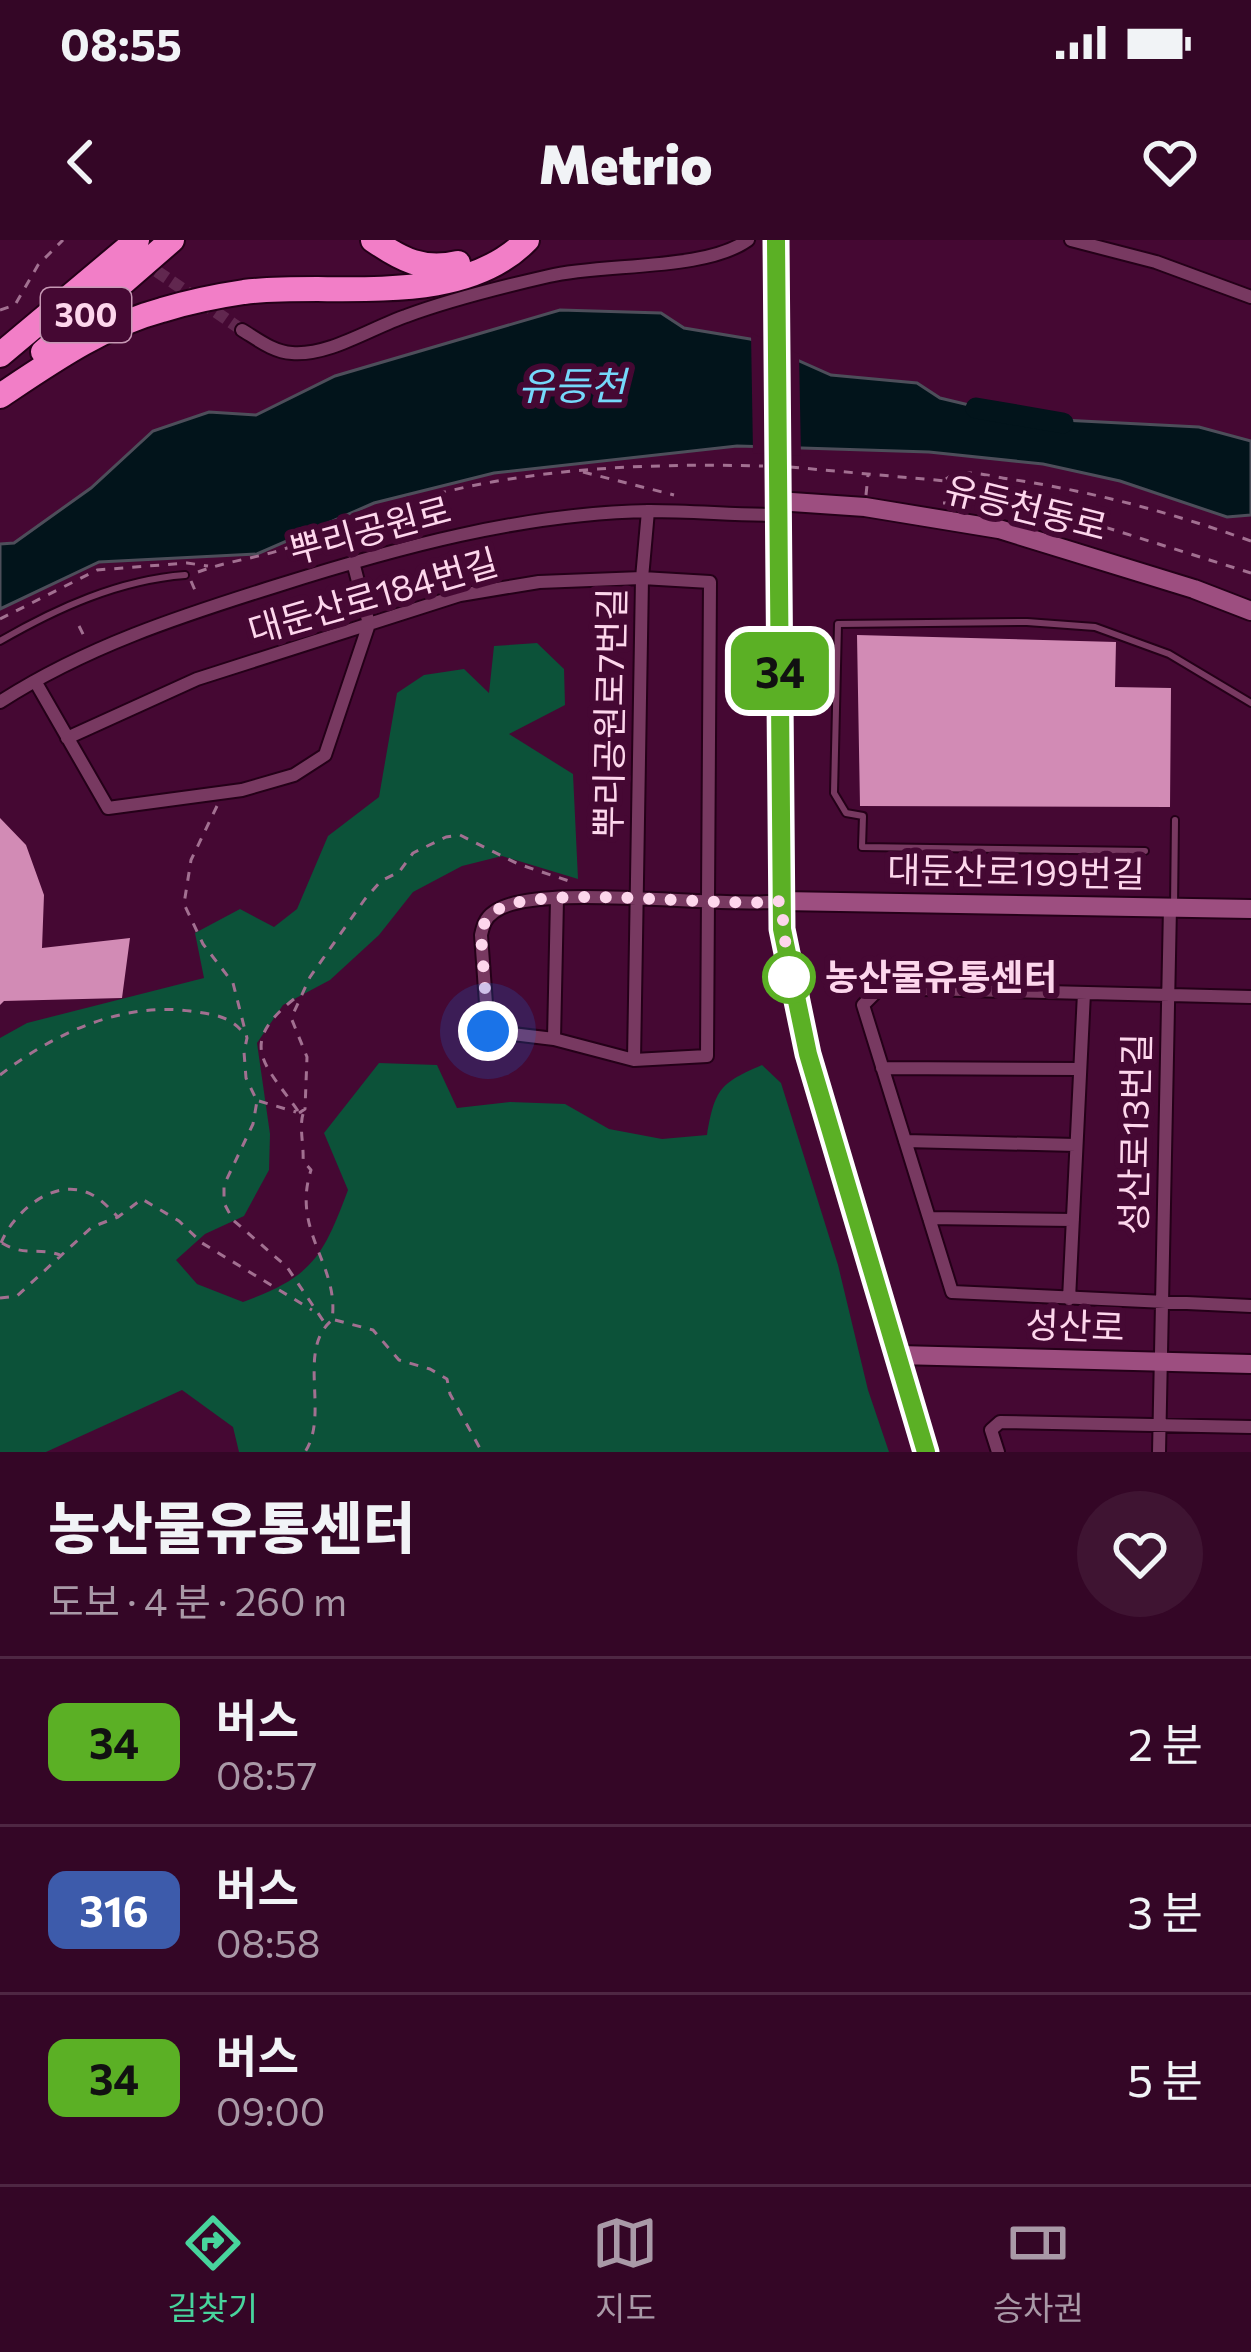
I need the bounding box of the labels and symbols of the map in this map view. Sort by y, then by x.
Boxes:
road number: 300 [41,288,131,342]
water label: 유등천 [518,360,630,408]
street label: 유등천동로 [941,465,1112,547]
street label: 뿌리공원로 [284,485,455,571]
street label: 대둔산로184번길 [243,537,502,651]
street label: 뿌리공원로7번길 [584,587,632,839]
line badge: 34 [726,632,834,710]
street label: 대둔산로199번길 [887,846,1145,894]
marker: 농산물유통센터 [764,952,814,1002]
place label: 농산물유통센터 [825,953,1057,997]
your location [458,1001,518,1061]
street label: 성산로13번길 [1109,1033,1157,1235]
street label: 성산로 [1025,1300,1125,1348]

